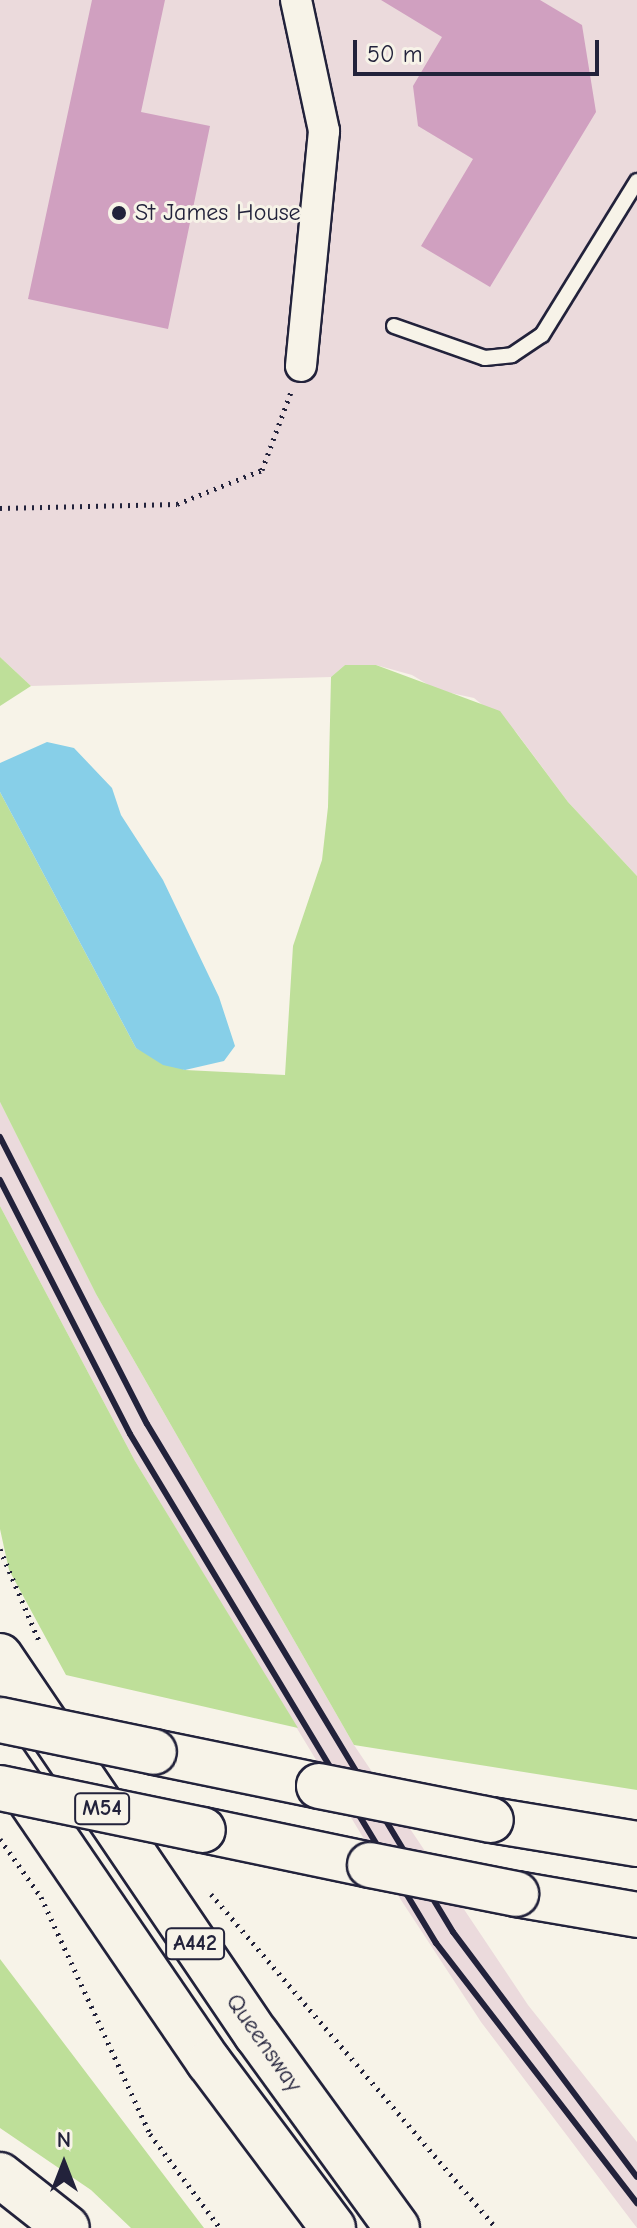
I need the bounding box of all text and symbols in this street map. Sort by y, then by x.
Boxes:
scale bar [357,24,603,74]
text: 50 m [367,40,423,68]
place label: St James House [135,199,301,227]
marker: St James House [110,204,128,222]
road number: M54 [74,1791,130,1827]
road number: A442 [165,1926,225,1962]
street label: Queensway [220,1988,308,2098]
north arrow [24,2124,104,2204]
text: N [57,2127,71,2153]

